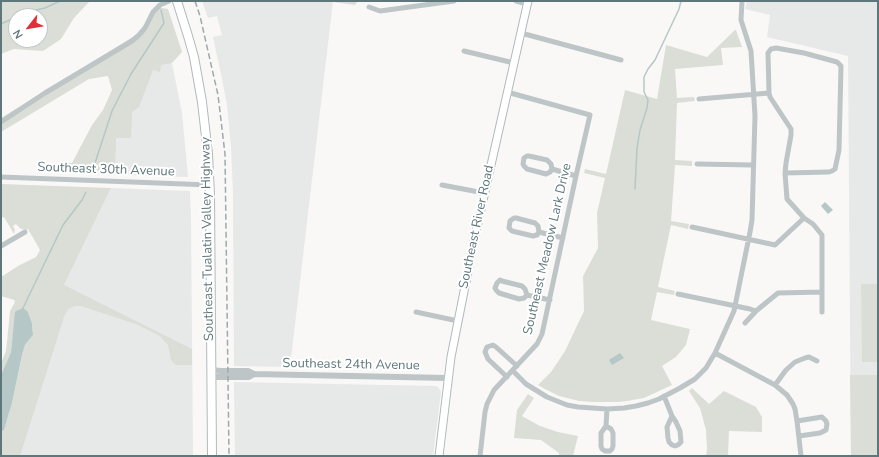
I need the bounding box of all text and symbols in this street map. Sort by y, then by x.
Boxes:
north arrow [8,8,48,48]
text: N [10,27,27,41]
street label: Southeast Tualatin Valley Highway [198,137,218,341]
street label: Southeast 30th Avenue [37,160,175,180]
street label: Southeast Meadow Lark Drive [521,162,575,336]
street label: Southeast River Road [456,164,498,290]
street label: Southeast 24th Avenue [282,356,420,374]

